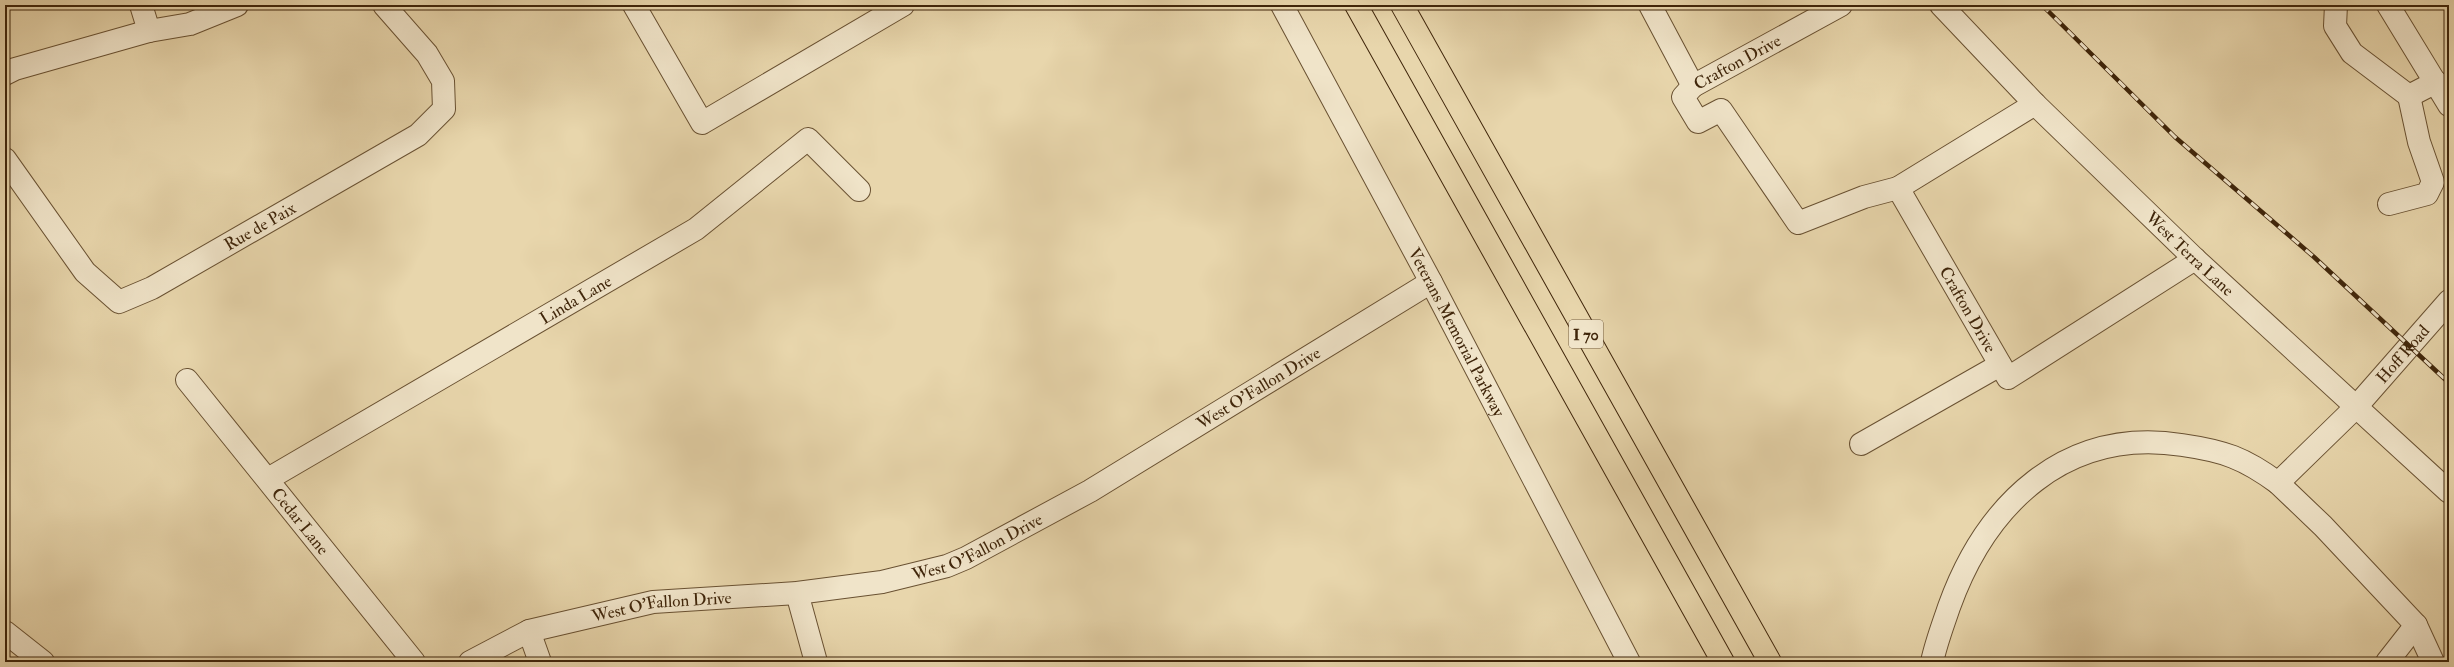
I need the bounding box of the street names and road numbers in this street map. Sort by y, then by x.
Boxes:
street label: Crafton Drive [1690,30,1785,95]
street label: Rue de Paix [220,197,300,255]
street label: West Terra Lane [2141,206,2238,301]
street label: Veterans Memorial Parkway [1404,244,1510,421]
street label: Crafton Drive [1935,263,2001,357]
street label: Linda Lane [536,271,615,329]
road number: I 70 [1569,320,1603,348]
street label: Hoff Road [2372,320,2435,388]
street label: West O'Fallon Drive [1192,342,1324,435]
street label: Cedar Lane [267,484,333,559]
street label: West O'Fallon Drive [909,509,1046,585]
street label: West O'Fallon Drive [589,587,732,627]

